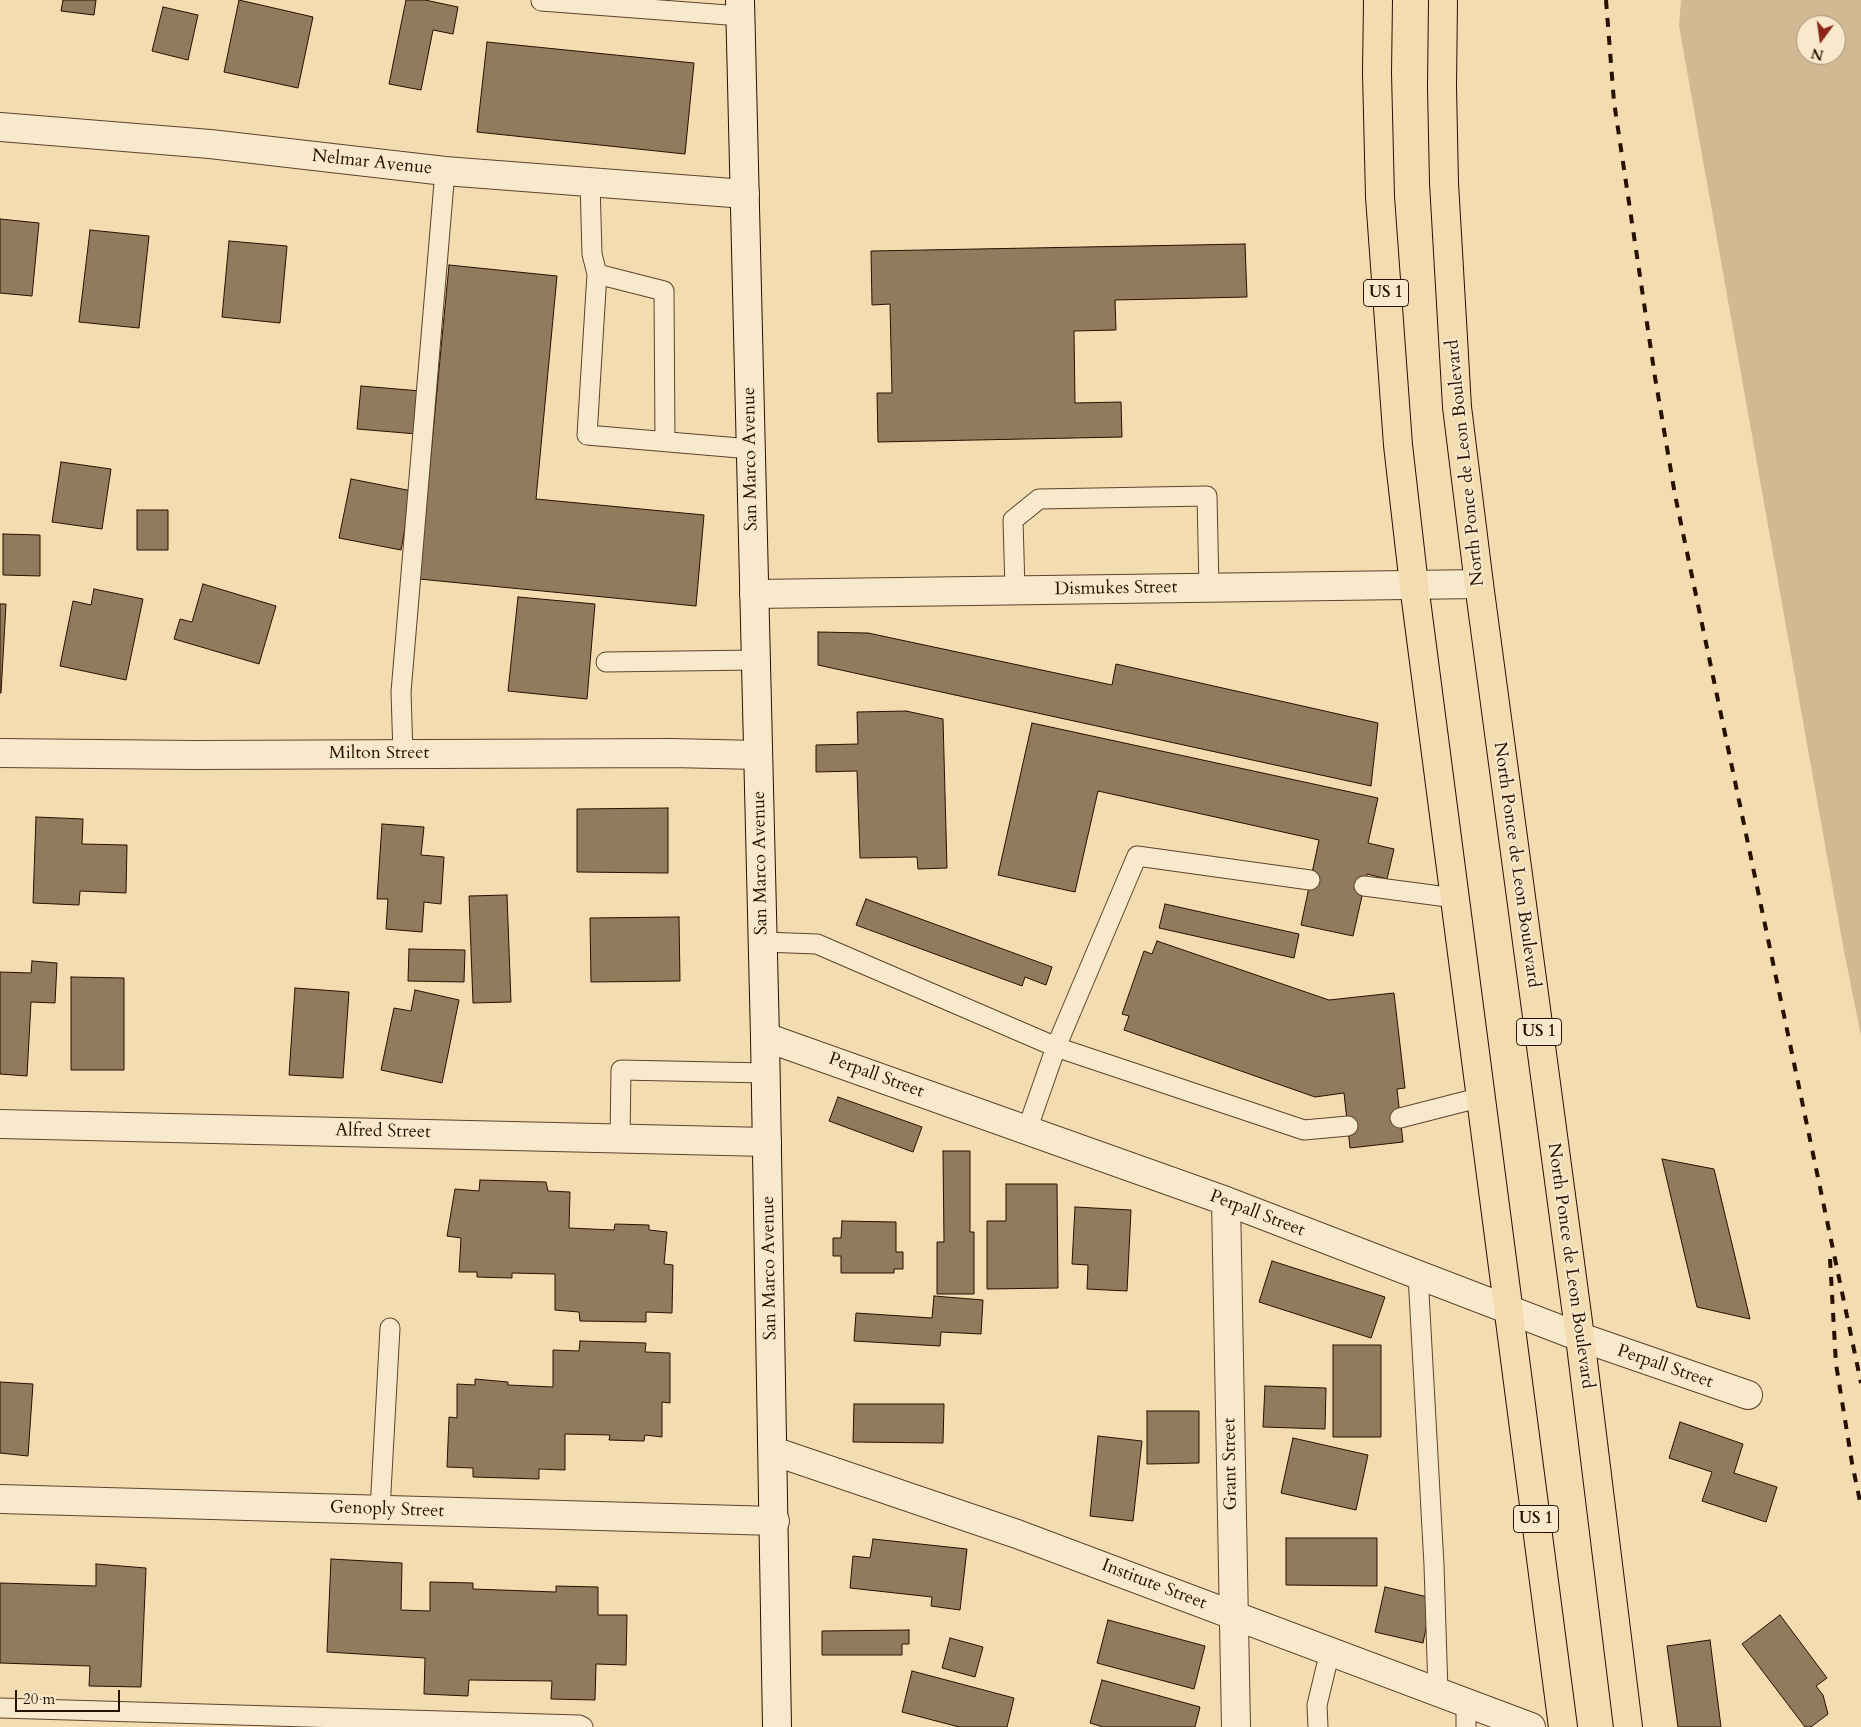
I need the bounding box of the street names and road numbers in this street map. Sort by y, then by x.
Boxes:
street label: Nelmar Avenue [311,146,433,180]
road number: US 1 [1364,280,1408,306]
street label: North Ponce de Leon Boulevard [1442,339,1490,587]
street label: San Marco Avenue [739,387,763,531]
street label: Dismukes Street [1054,577,1178,601]
street label: North Ponce de Leon Boulevard [1488,741,1544,989]
street label: Milton Street [329,743,429,765]
street label: San Marco Avenue [749,791,773,935]
road number: US 1 [1516,1019,1562,1046]
street label: Perpall Street [825,1049,927,1103]
street label: Alfred Street [335,1120,431,1144]
street label: North Ponce de Leon Boulevard [1542,1142,1598,1390]
street label: Perpall Street [1206,1186,1308,1242]
street label: San Marco Avenue [758,1196,782,1340]
street label: Perpall Street [1614,1341,1716,1393]
street label: Grant Street [1219,1417,1243,1511]
street label: Genoply Street [330,1497,444,1523]
road number: US 1 [1514,1506,1558,1532]
street label: Institute Street [1098,1555,1210,1615]

